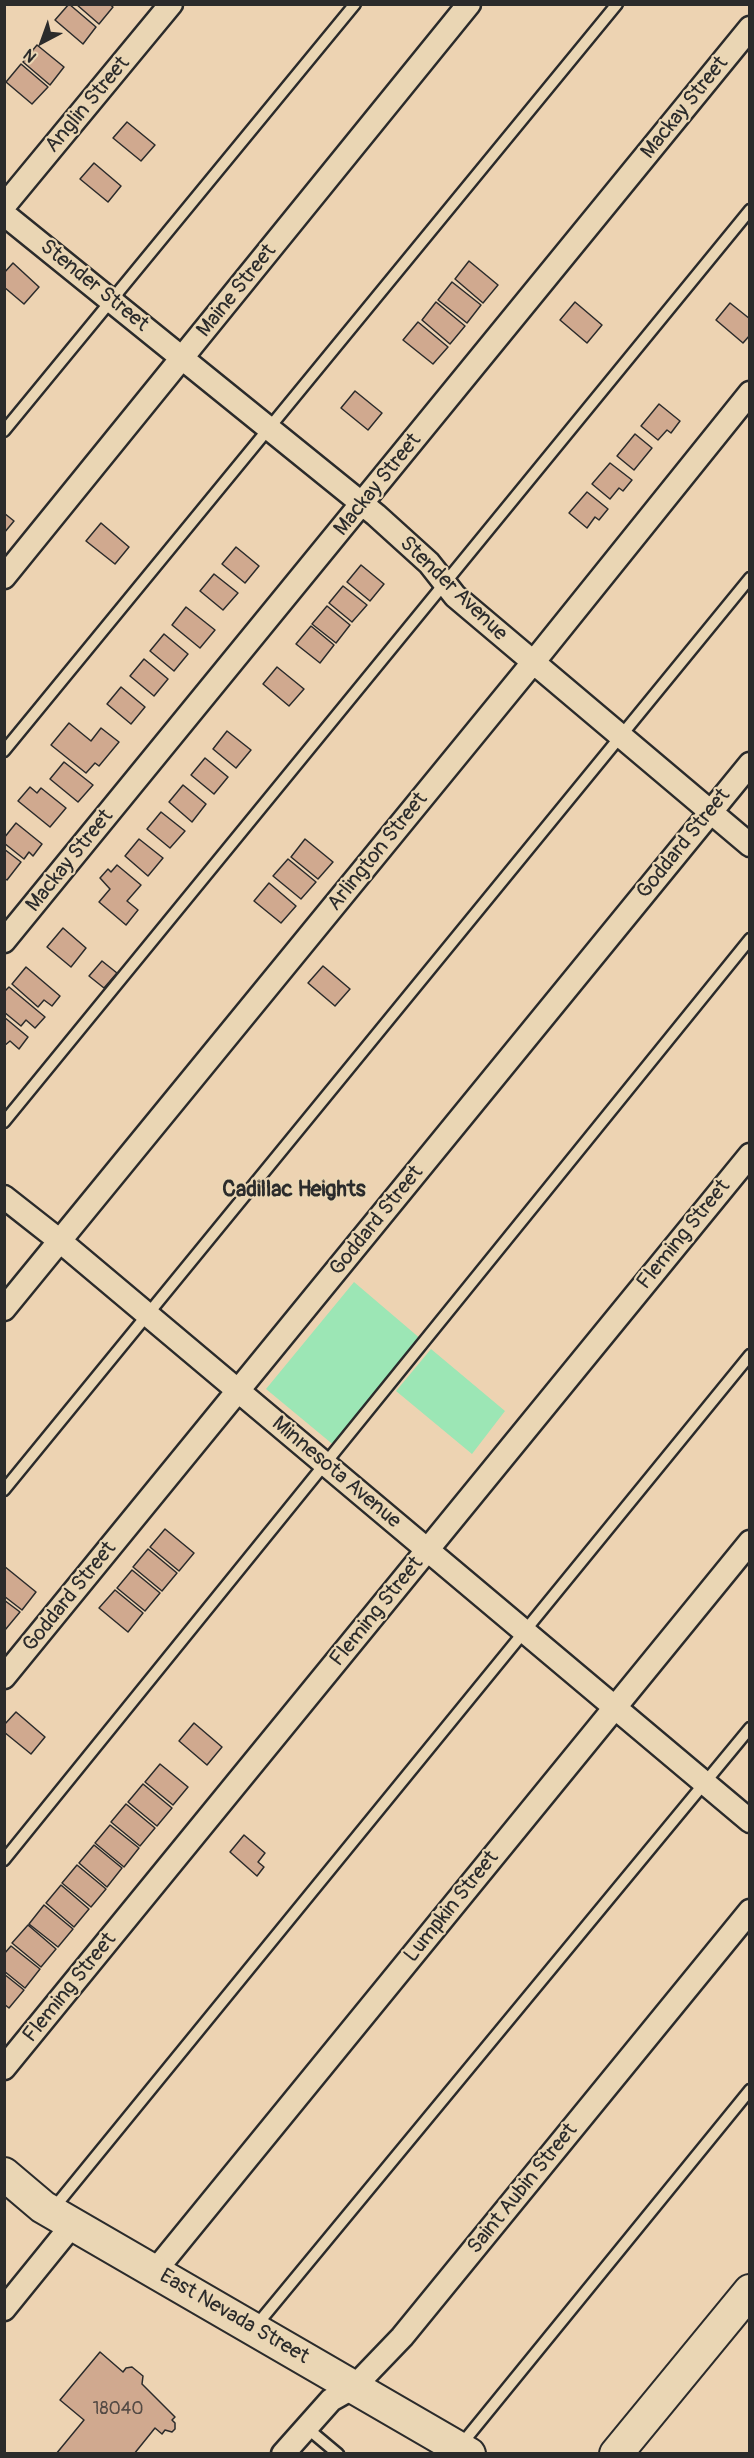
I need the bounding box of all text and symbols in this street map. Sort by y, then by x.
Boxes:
north arrow [12,12,72,72]
text: N [20,44,41,67]
street label: Anglin Street [40,52,136,158]
street label: Mackay Street [636,52,734,164]
street label: Stender Street [35,235,153,337]
street label: Maine Street [192,239,282,343]
street label: Mackay Street [329,429,427,541]
street label: Stender Avenue [394,531,512,647]
street label: Goddard Street [632,784,736,904]
street label: Arlington Street [323,788,433,916]
street label: Mackay Street [21,805,119,917]
street label: Goddard Street [325,1161,429,1281]
street label: Fleming Street [632,1175,736,1295]
district label: Cadillac Heights [222,1177,366,1203]
street label: Minnesota Avenue [266,1412,406,1534]
street label: Goddard Street [18,1537,122,1657]
street label: Fleming Street [325,1552,429,1672]
street label: Lumpkin Street [399,1846,505,1968]
street label: Fleming Street [18,1928,122,2048]
street label: Saint Aubin Street [463,2119,583,2259]
street label: East Nevada Street [155,2264,313,2370]
house number: 18040 [92,2398,144,2420]

